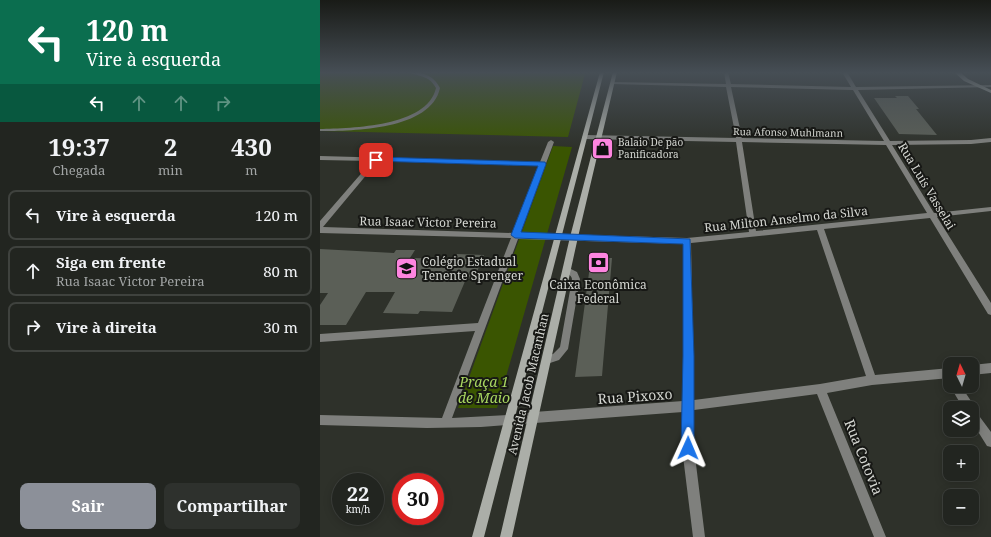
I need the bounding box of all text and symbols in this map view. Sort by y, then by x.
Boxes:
text: 120 m [86,11,168,49]
icon: left [20,16,72,68]
text: Vire à esquerda [86,47,221,71]
icon: left [86,92,108,114]
icon: ahead [128,92,150,114]
icon: ahead [170,92,192,114]
icon: right [212,92,234,114]
street label: Rua Afonso Muhlmann [733,124,844,140]
text: 19:37 [48,130,110,163]
text: 2 [164,130,177,163]
text: 430 [231,130,272,163]
shop icon: Balaio De pão Panificadora [589,135,615,161]
place label: Balaio De pão Panificadora [618,135,683,161]
street label: Rua Luís Vasselai [894,139,960,233]
pin [359,143,393,177]
icon: arrive [365,149,387,171]
text: Chegada [53,161,105,179]
text: min [158,161,183,179]
text: m [245,161,258,179]
street label: Rua Milton Anselmo da Silva [703,202,869,236]
icon: left [22,204,44,226]
text: Vire à esquerda [56,205,176,225]
text: 120 m [255,205,298,225]
street label: Rua Isaac Victor Pereira [359,212,497,232]
bank icon: Caixa Econômica Federal [585,250,611,276]
text: Siga em frente [56,252,166,272]
place label: Colégio Estadual Tenente Sprenger [422,253,523,284]
school or university icon: Colégio Estadual Tenente Sprenger [393,255,419,281]
icon: ahead [22,260,44,282]
text: 80 m [263,261,298,281]
text: Rua Isaac Victor Pereira [56,272,205,290]
place label: Caixa Econômica Federal [549,276,647,307]
street label: Avenida Jacob Macanhan [503,311,553,456]
icon: right [22,316,44,338]
text: Vire à direita [56,317,157,337]
text: 30 m [263,317,298,337]
north arrow [943,357,979,393]
map controls [943,357,979,525]
park label: Praça 1 de Maio [458,372,510,407]
street label: Rua Pixoxo [597,384,673,408]
button: layers [943,401,979,437]
street label: Rua Cotovia [840,416,888,498]
position arrow [667,427,709,469]
button: + [943,445,979,481]
speed limit sign: 30 [392,473,444,525]
text: 22 [347,480,369,507]
button: Sair [20,483,156,529]
button: Compartilhar [164,483,300,529]
button: − [943,489,979,525]
text: km/h [346,502,370,516]

